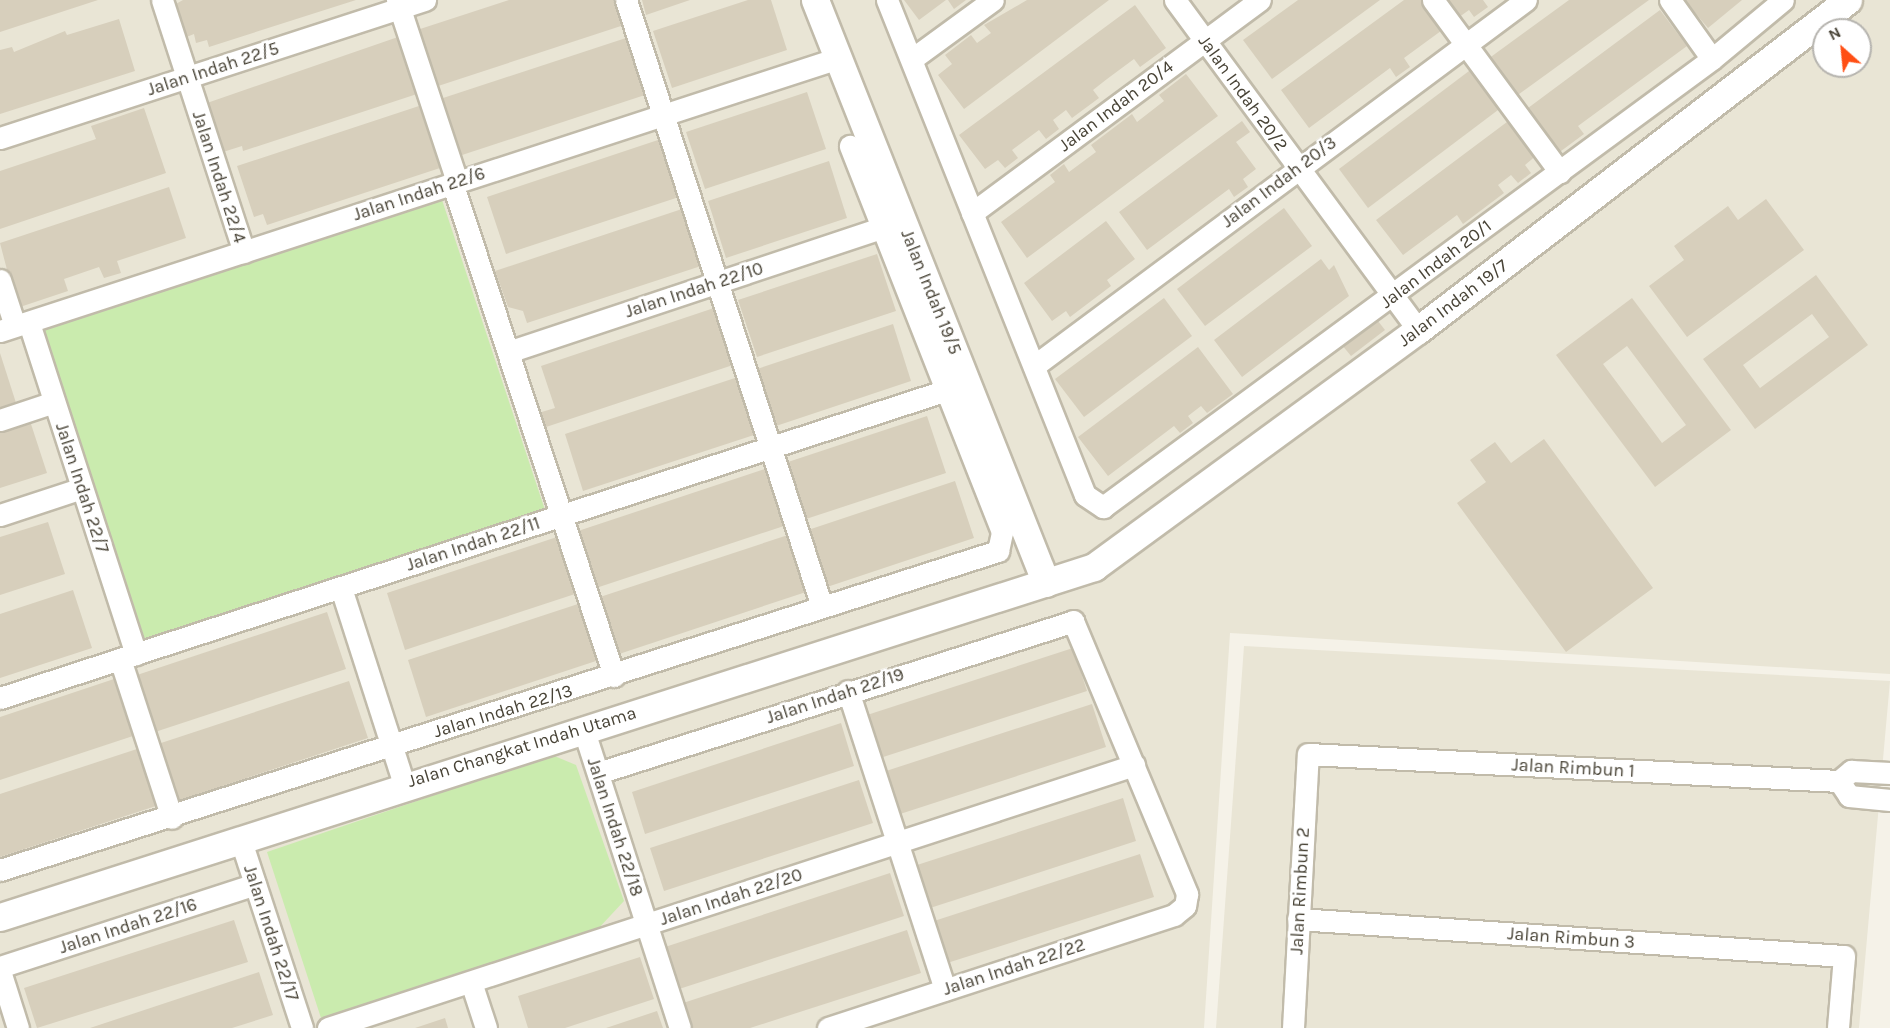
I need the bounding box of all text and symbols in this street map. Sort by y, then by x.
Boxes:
north arrow [1812,18,1872,78]
text: N [1825,22,1844,44]
street label: Jalan Indah 20/2 [1194,31,1292,155]
street label: Jalan Indah 22/5 [144,37,282,101]
street label: Jalan Indah 20/4 [1054,56,1178,156]
street label: Jalan Indah 22/4 [187,108,251,246]
street label: Jalan Indah 20/3 [1217,132,1341,232]
street label: Jalan Indah 22/6 [350,162,488,226]
street label: Jalan Indah 20/1 [1376,215,1496,313]
street label: Jalan Indah 19/5 [896,226,966,358]
street label: Jalan Indah 19/7 [1394,255,1512,351]
street label: Jalan Indah 22/10 [622,257,766,323]
street label: Jalan Indah 22/7 [51,420,113,556]
street label: Jalan Indah 22/11 [403,512,543,576]
street label: Jalan Indah 22/19 [763,663,907,729]
street label: Jalan Indah 22/13 [431,680,575,742]
street label: Jalan Changkat Indah Utama [405,702,639,792]
street label: Jalan Rimbun 1 [1511,754,1635,782]
street label: Jalan Indah 22/18 [582,755,648,899]
street label: Jalan Rimbun 2 [1286,827,1314,955]
street label: Jalan Indah 22/17 [239,862,303,1004]
street label: Jalan Indah 22/20 [657,864,805,930]
street label: Jalan Indah 22/16 [56,894,200,958]
street label: Jalan Rimbun 3 [1506,923,1636,953]
street label: Jalan Indah 22/22 [940,934,1088,1000]

